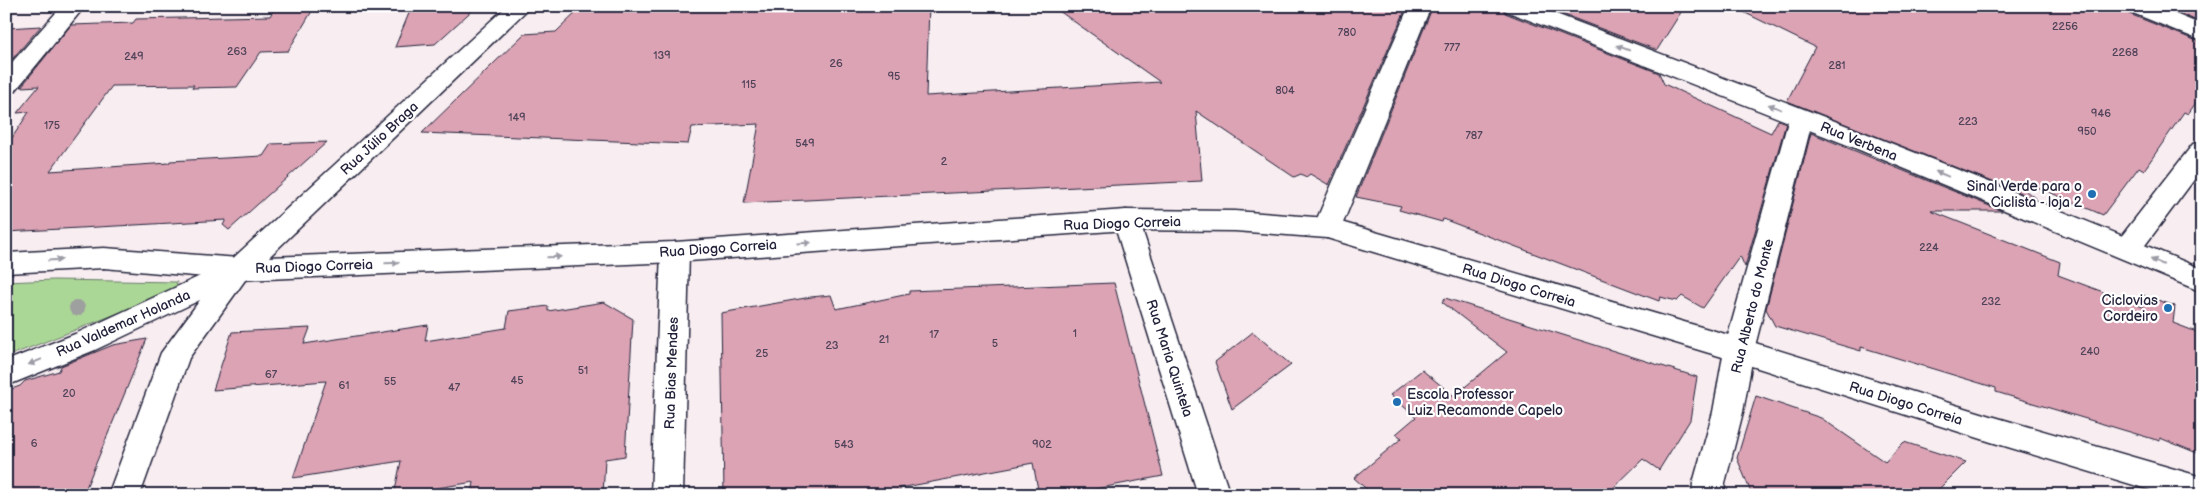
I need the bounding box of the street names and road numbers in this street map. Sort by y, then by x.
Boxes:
street label: Rua Júlio Braga [337,98,422,179]
street label: Rua Verbena [1818,118,1900,165]
street label: Rua Diogo Correia [1063,213,1181,234]
street label: Rua Diogo Correia [659,236,778,261]
street label: Rua Alberto do Monte [1728,237,1777,375]
street label: Rua Diogo Correia [255,256,373,277]
street label: Rua Diogo Correia [1460,260,1578,311]
street label: Rua Valdemar Holanda [53,286,193,361]
street label: Rua Maria Quintela [1143,297,1197,419]
street label: Rua Bias Mendes [661,316,682,430]
street label: Rua Diogo Correia [1847,378,1965,429]

